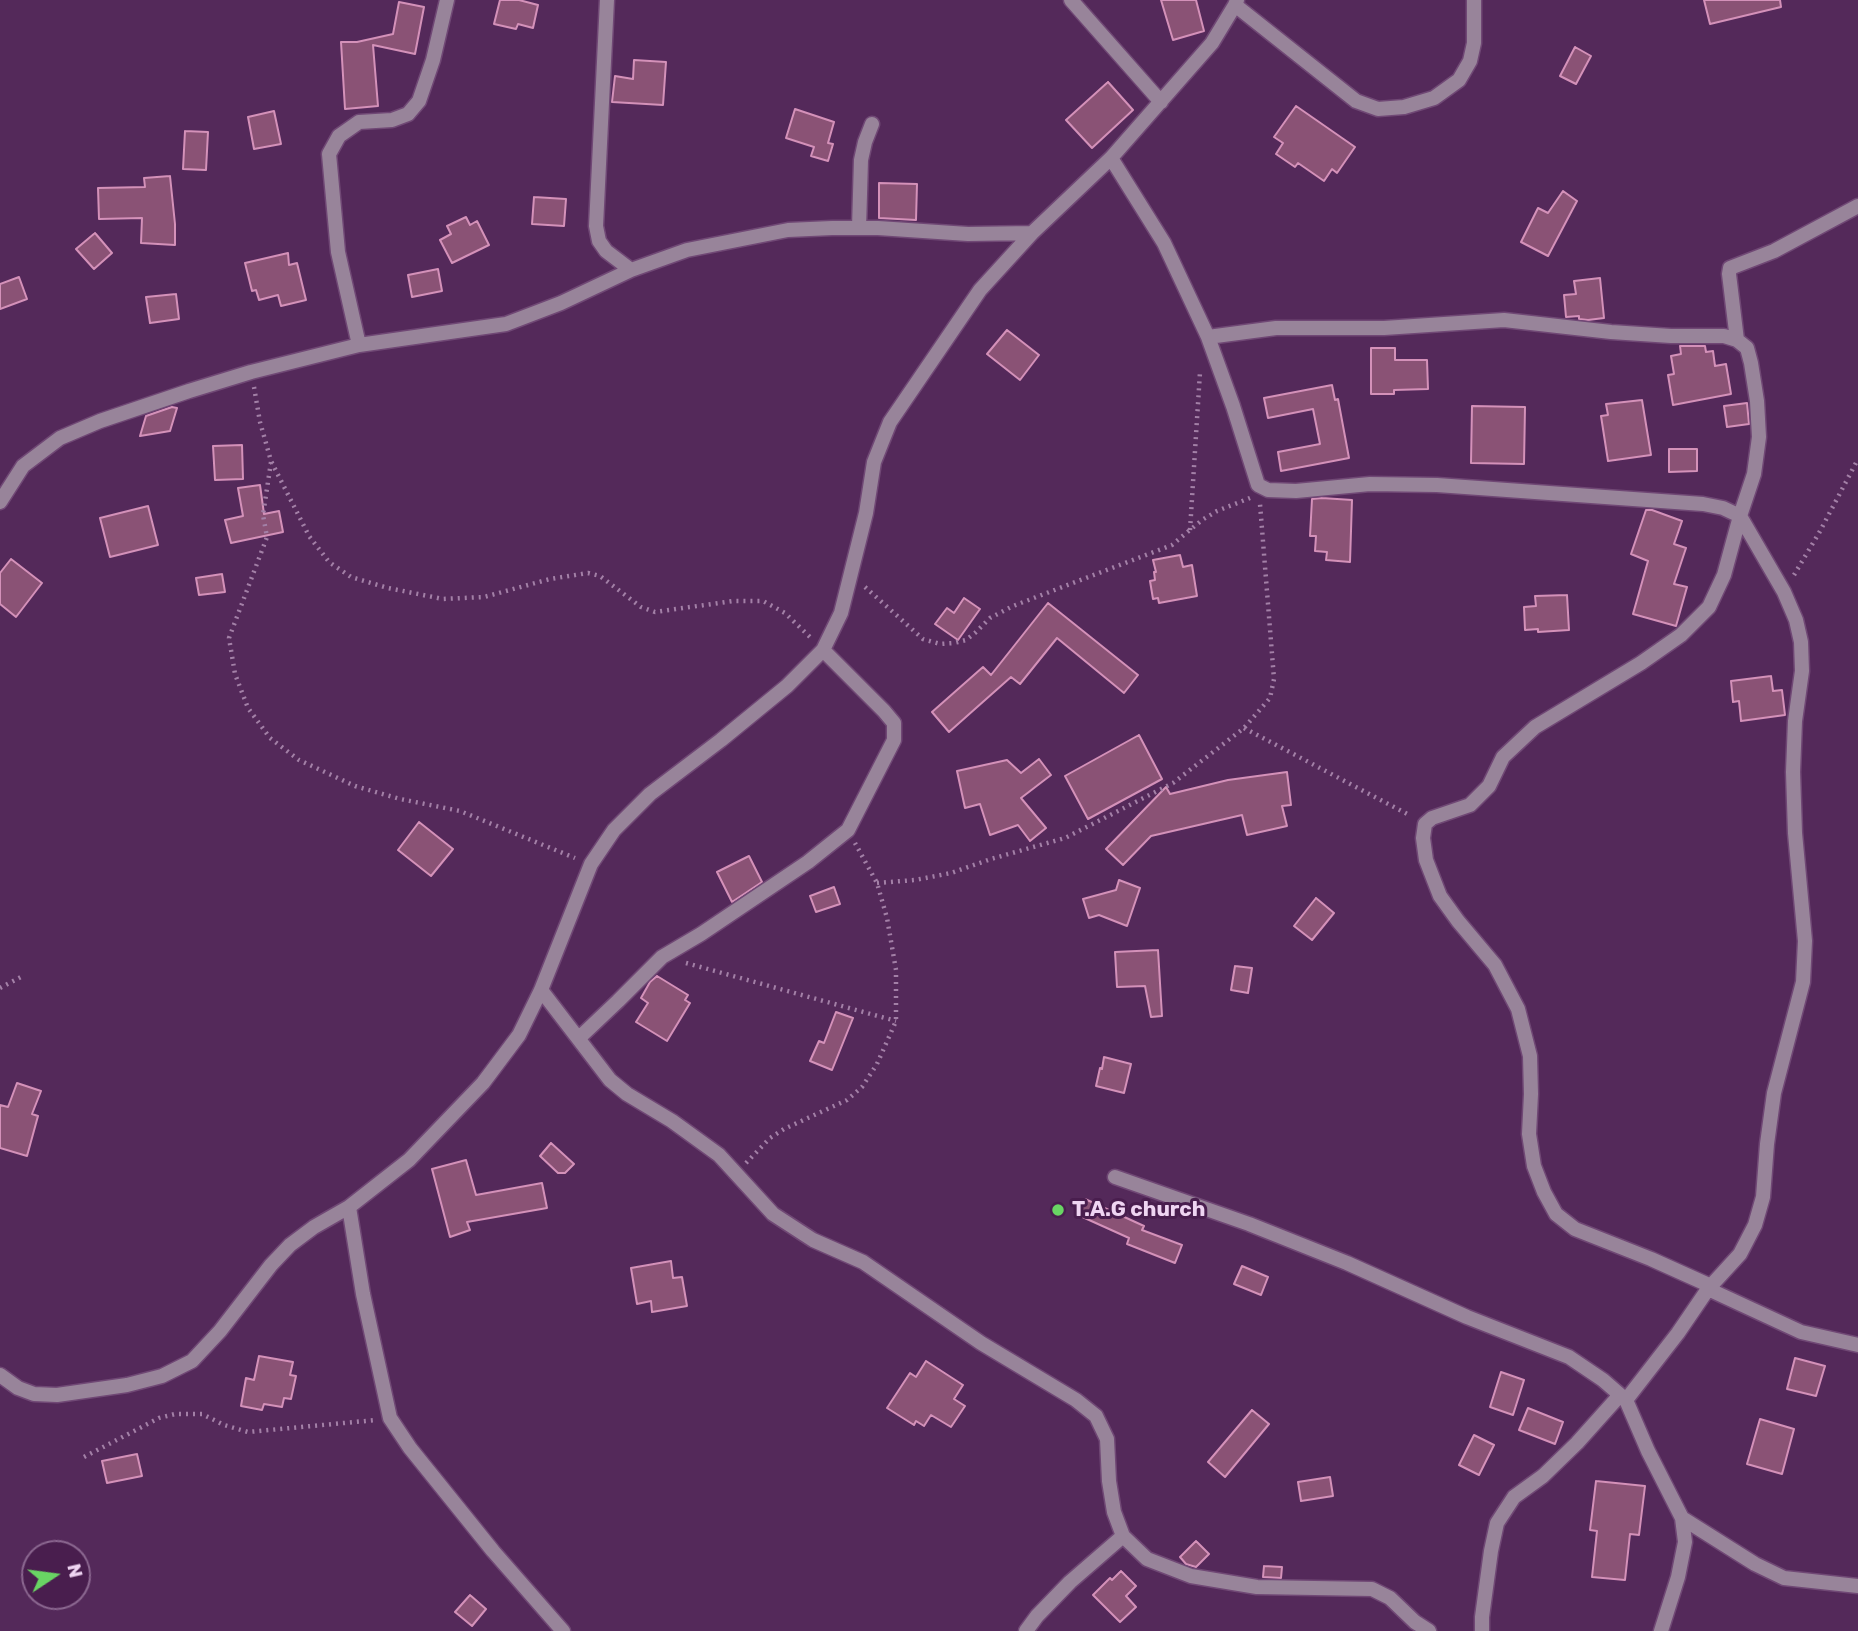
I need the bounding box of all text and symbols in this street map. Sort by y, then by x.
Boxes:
place label: T.A.G church [1072,1197,1205,1223]
marker: T.A.G church [1050,1202,1066,1218]
north arrow [21,1540,91,1610]
text: N [62,1561,88,1580]

